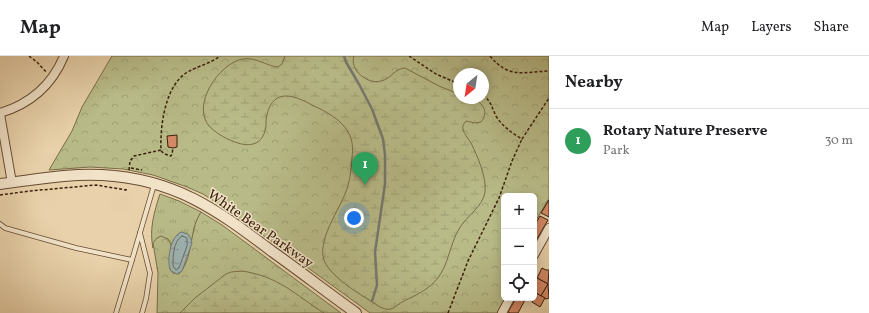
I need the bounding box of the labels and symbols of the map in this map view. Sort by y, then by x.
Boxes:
north arrow [453,68,489,104]
pin: 1 [352,152,378,185]
street label: White Bear Parkway [203,186,317,273]
your location [344,208,364,228]

